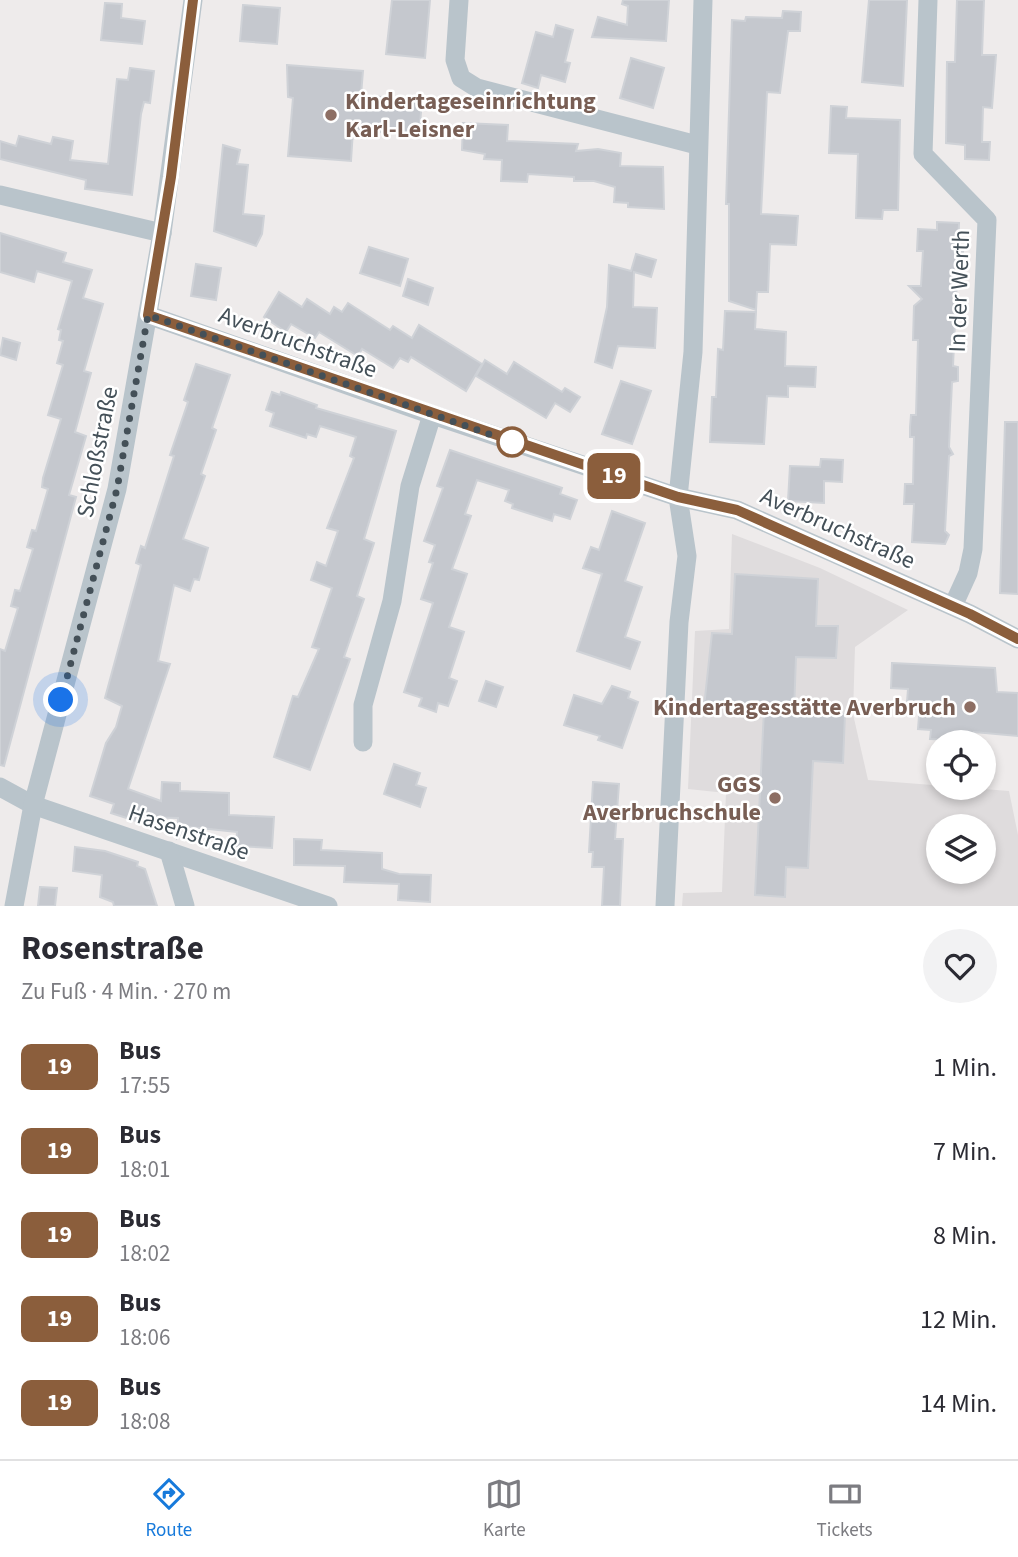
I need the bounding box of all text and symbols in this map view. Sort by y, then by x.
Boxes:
place label: Kindertageseinrichtung Karl-Leisner [345,84,596,147]
marker: Kindertageseinrichtung Karl-Leisner [323,107,339,123]
street label: In der Werth [940,229,979,353]
street label: Averbruchstraße [214,298,382,387]
street label: Schloßstraße [68,383,127,521]
unlabelled marker [497,427,527,457]
line badge: 19 [582,453,646,499]
text: 19 [601,458,627,493]
street label: Averbruchstraße [755,479,921,578]
your location [43,682,78,717]
place label: Kindertagesstätte Averbruch [653,690,956,725]
marker: Kindertagesstätte Averbruch [962,699,978,715]
map controls [926,730,996,884]
button: locate [926,730,996,800]
place label: GGS Averbruchschule [582,767,761,830]
marker: GGS Averbruchschule [767,790,783,806]
street label: Hasenstraße [124,795,254,870]
button: layers [926,814,996,884]
text: Rosenstraße [21,925,204,972]
button: heart [923,929,997,1003]
text: Zu Fuß · 4 Min. · 270 m [21,975,231,1008]
text: Bus [119,1032,161,1069]
text: 19 [47,1049,72,1084]
text: 1 Min. [933,1049,997,1086]
text: 17:55 [119,1069,170,1102]
text: Bus [119,1116,161,1153]
text: 19 [47,1133,72,1168]
text: 7 Min. [933,1133,997,1170]
text: 18:01 [119,1153,170,1186]
text: Bus [119,1200,161,1237]
text: 19 [47,1217,72,1252]
text: 8 Min. [933,1217,997,1254]
text: 18:02 [119,1237,170,1270]
text: Bus [119,1284,161,1321]
text: 19 [47,1301,72,1336]
text: 12 Min. [920,1301,997,1338]
text: 18:06 [119,1321,170,1354]
text: Bus [119,1368,161,1405]
text: 19 [47,1385,72,1420]
text: 14 Min. [920,1385,997,1422]
text: 18:08 [119,1405,170,1438]
tab: Route [145,1475,192,1544]
tab: Karte [483,1475,526,1544]
tab: Tickets [817,1475,873,1544]

